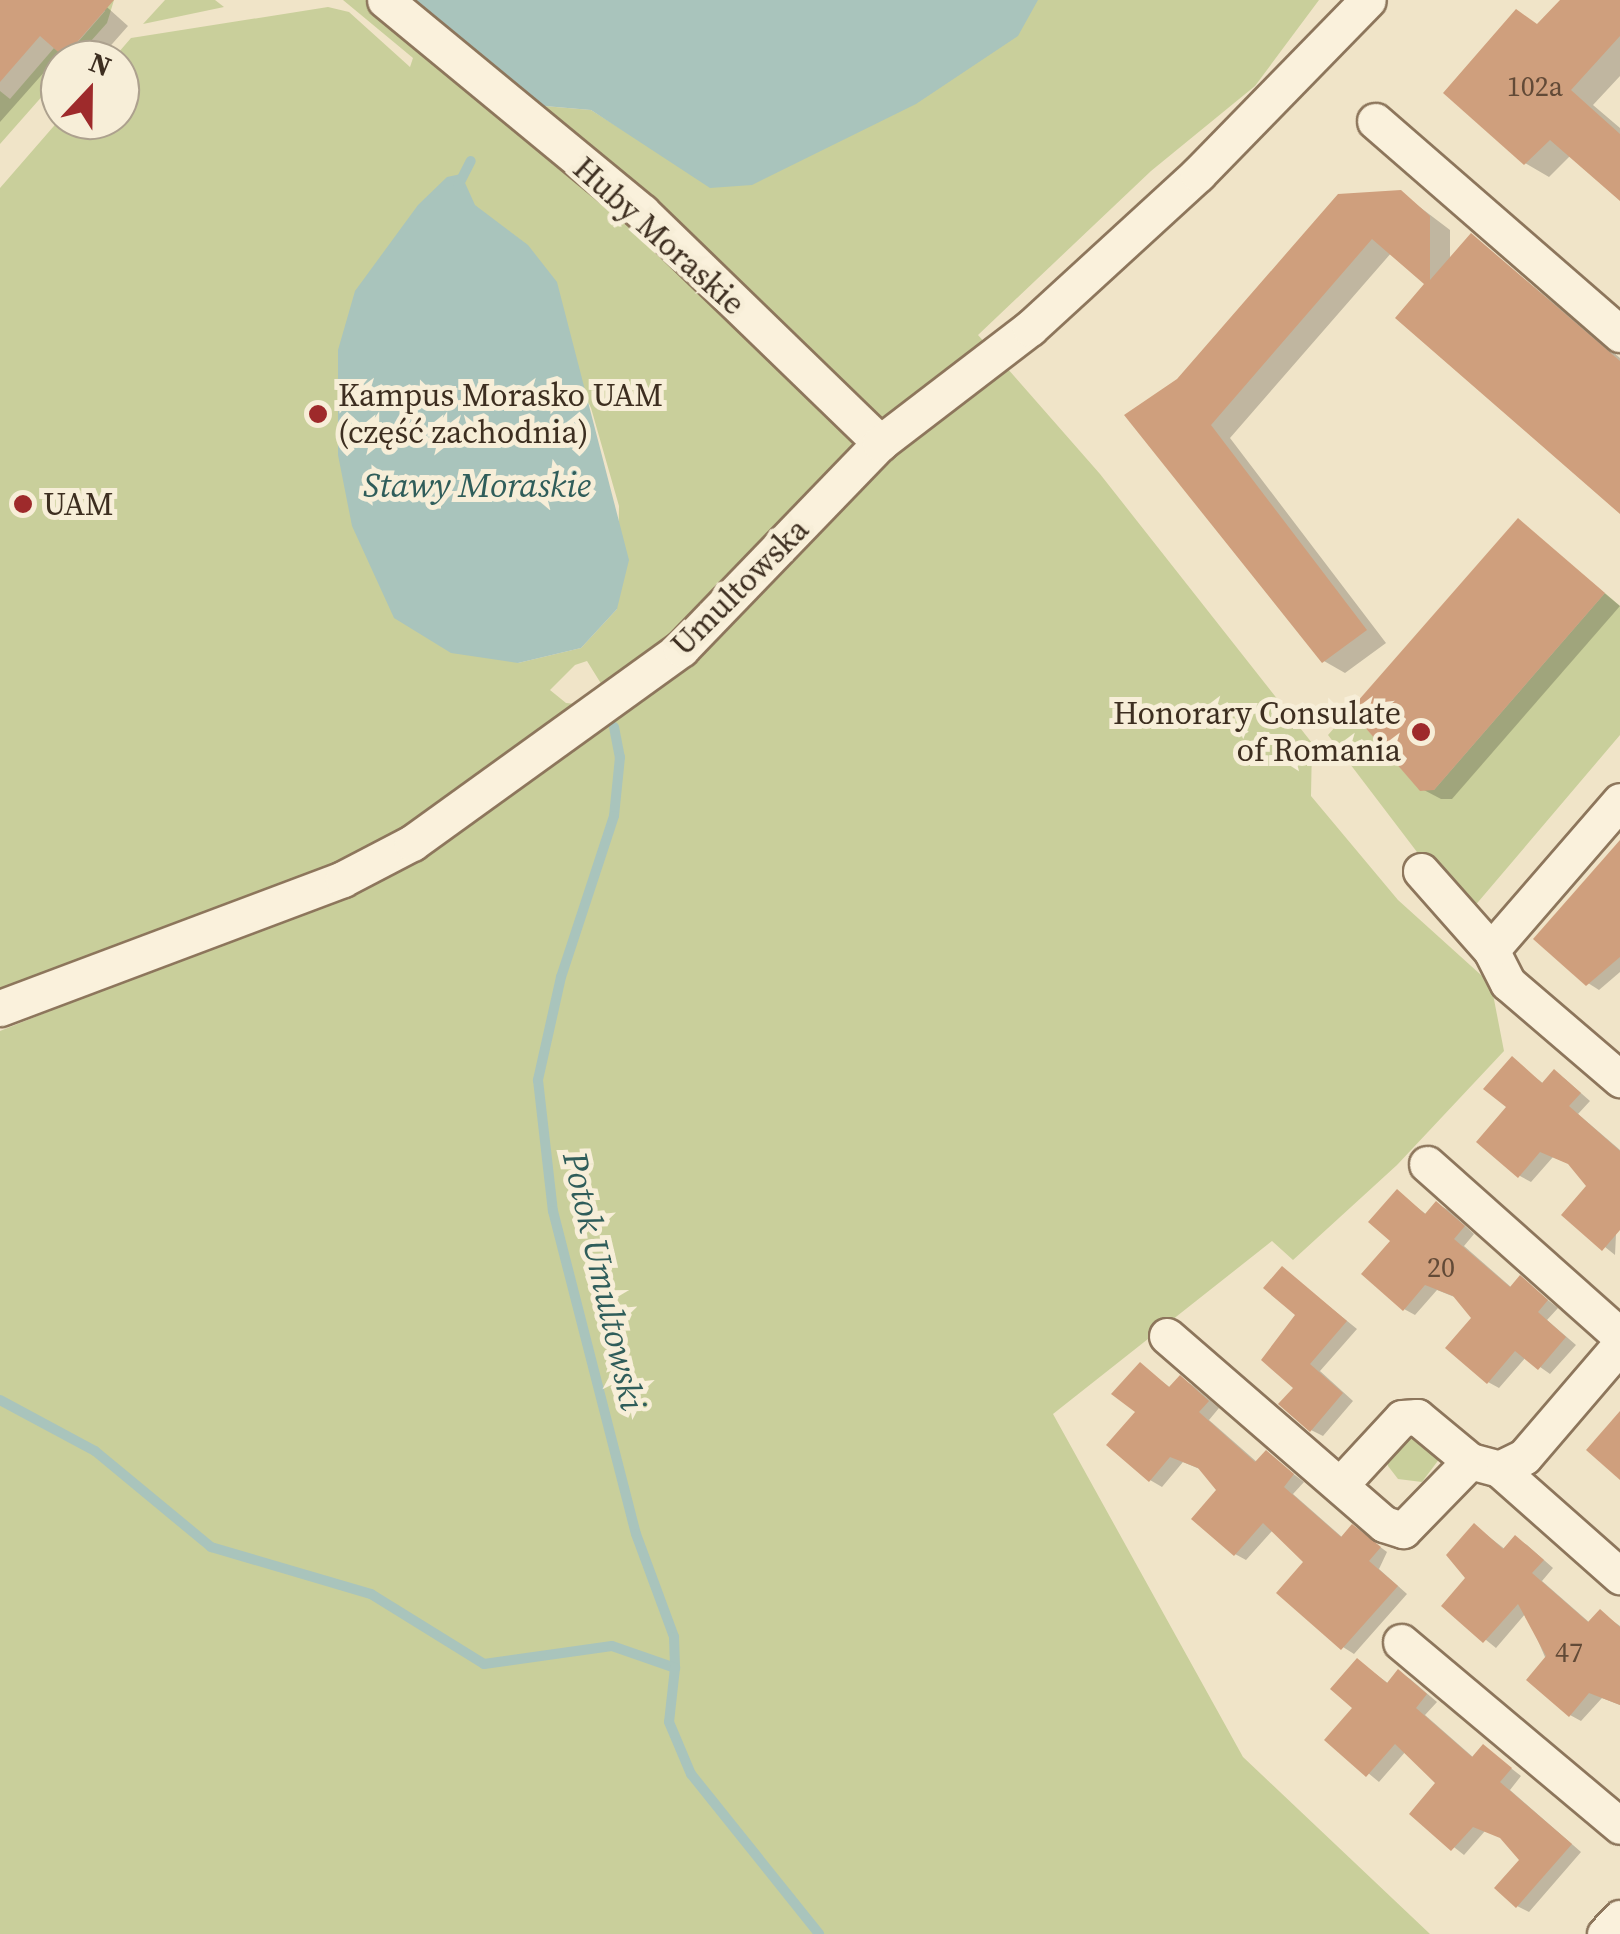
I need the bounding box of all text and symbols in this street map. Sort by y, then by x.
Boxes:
north arrow [40,40,140,140]
text: N [84,43,117,85]
house number: 102a [1507,69,1563,103]
street label: Huby Moraskie [565,149,753,323]
place label: Kampus Morasko UAM (część zachodnia) [338,377,663,452]
marker: Kampus Morasko UAM (część zachodnia) [307,403,329,425]
water label: Stawy Moraskie [363,464,591,506]
place label: UAM [43,485,113,523]
marker: UAM [12,493,34,515]
street label: Umultowska [663,510,817,664]
place label: Honorary Consulate of Romania [1113,695,1401,770]
marker: Honorary Consulate of Romania [1410,721,1432,743]
water label: Potok Umultowski [554,1148,654,1414]
house number: 20 [1427,1250,1455,1284]
house number: 47 [1555,1635,1583,1669]

